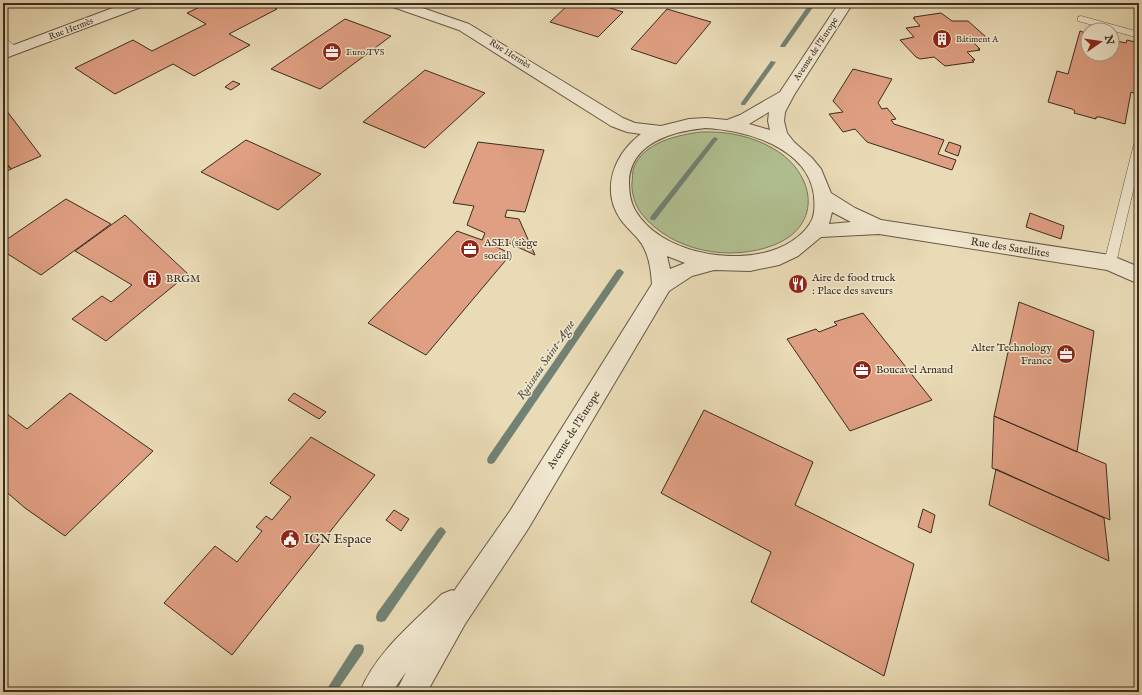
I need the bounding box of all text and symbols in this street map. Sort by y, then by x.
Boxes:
street label: Rue Hermès [47,15,95,43]
street label: Avenue de l'Europe [791,15,841,84]
north arrow [1080,22,1120,62]
building icon: Bâtiment A [931,28,953,50]
text: N [1101,33,1117,47]
place label: Bâtiment A [956,34,999,45]
street label: Rue Hermès [487,37,533,71]
office icon: Euro TVS [321,41,343,63]
place label: Euro TVS [346,47,385,58]
street label: Rue des Satellites [970,235,1050,261]
place label: ASEI (siège social) [483,236,537,263]
office icon: ASEI (siège social) [459,238,481,260]
building icon: BRGM [141,268,163,290]
place label: Aire de food truck : Place des saveurs [811,271,895,298]
place label: BRGM [166,272,201,286]
restaurant icon: Aire de food truck : Place des saveurs [787,273,809,295]
water label: Ruisseau Saint-Agne [514,317,579,403]
place label: Alter Technology France [970,341,1053,368]
office icon: Alter Technology France [1055,343,1077,365]
office icon: Boucavel Arnaud [851,359,873,381]
place label: Boucavel Arnaud [876,363,953,377]
street label: Avenue de l'Europe [544,388,604,473]
public building icon: IGN Espace [279,528,301,550]
place label: IGN Espace [304,531,372,548]

